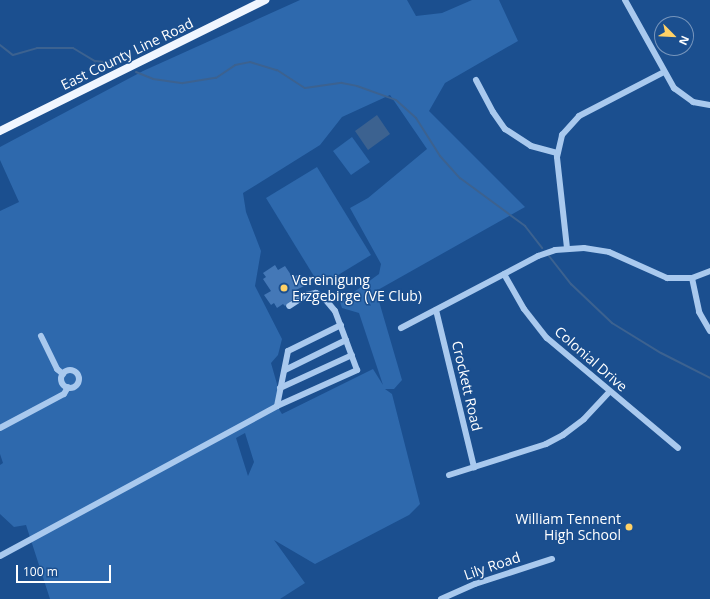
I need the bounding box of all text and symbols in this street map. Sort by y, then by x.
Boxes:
street label: East County Line Road [58,15,196,93]
north arrow [654,16,694,56]
text: N [676,34,693,48]
place label: Vereinigung Erzgebirge (VE Club) [292,272,422,304]
marker: Vereinigung Erzgebirge (VE Club) [279,283,289,293]
street label: Colonial Drive [551,323,631,395]
street label: Crockett Road [448,339,486,433]
place label: William Tennent High School [515,511,621,544]
marker: William Tennent High School [624,522,634,532]
street label: Lily Road [462,549,522,583]
scale bar [18,557,113,583]
text: 100 m [23,563,58,580]

